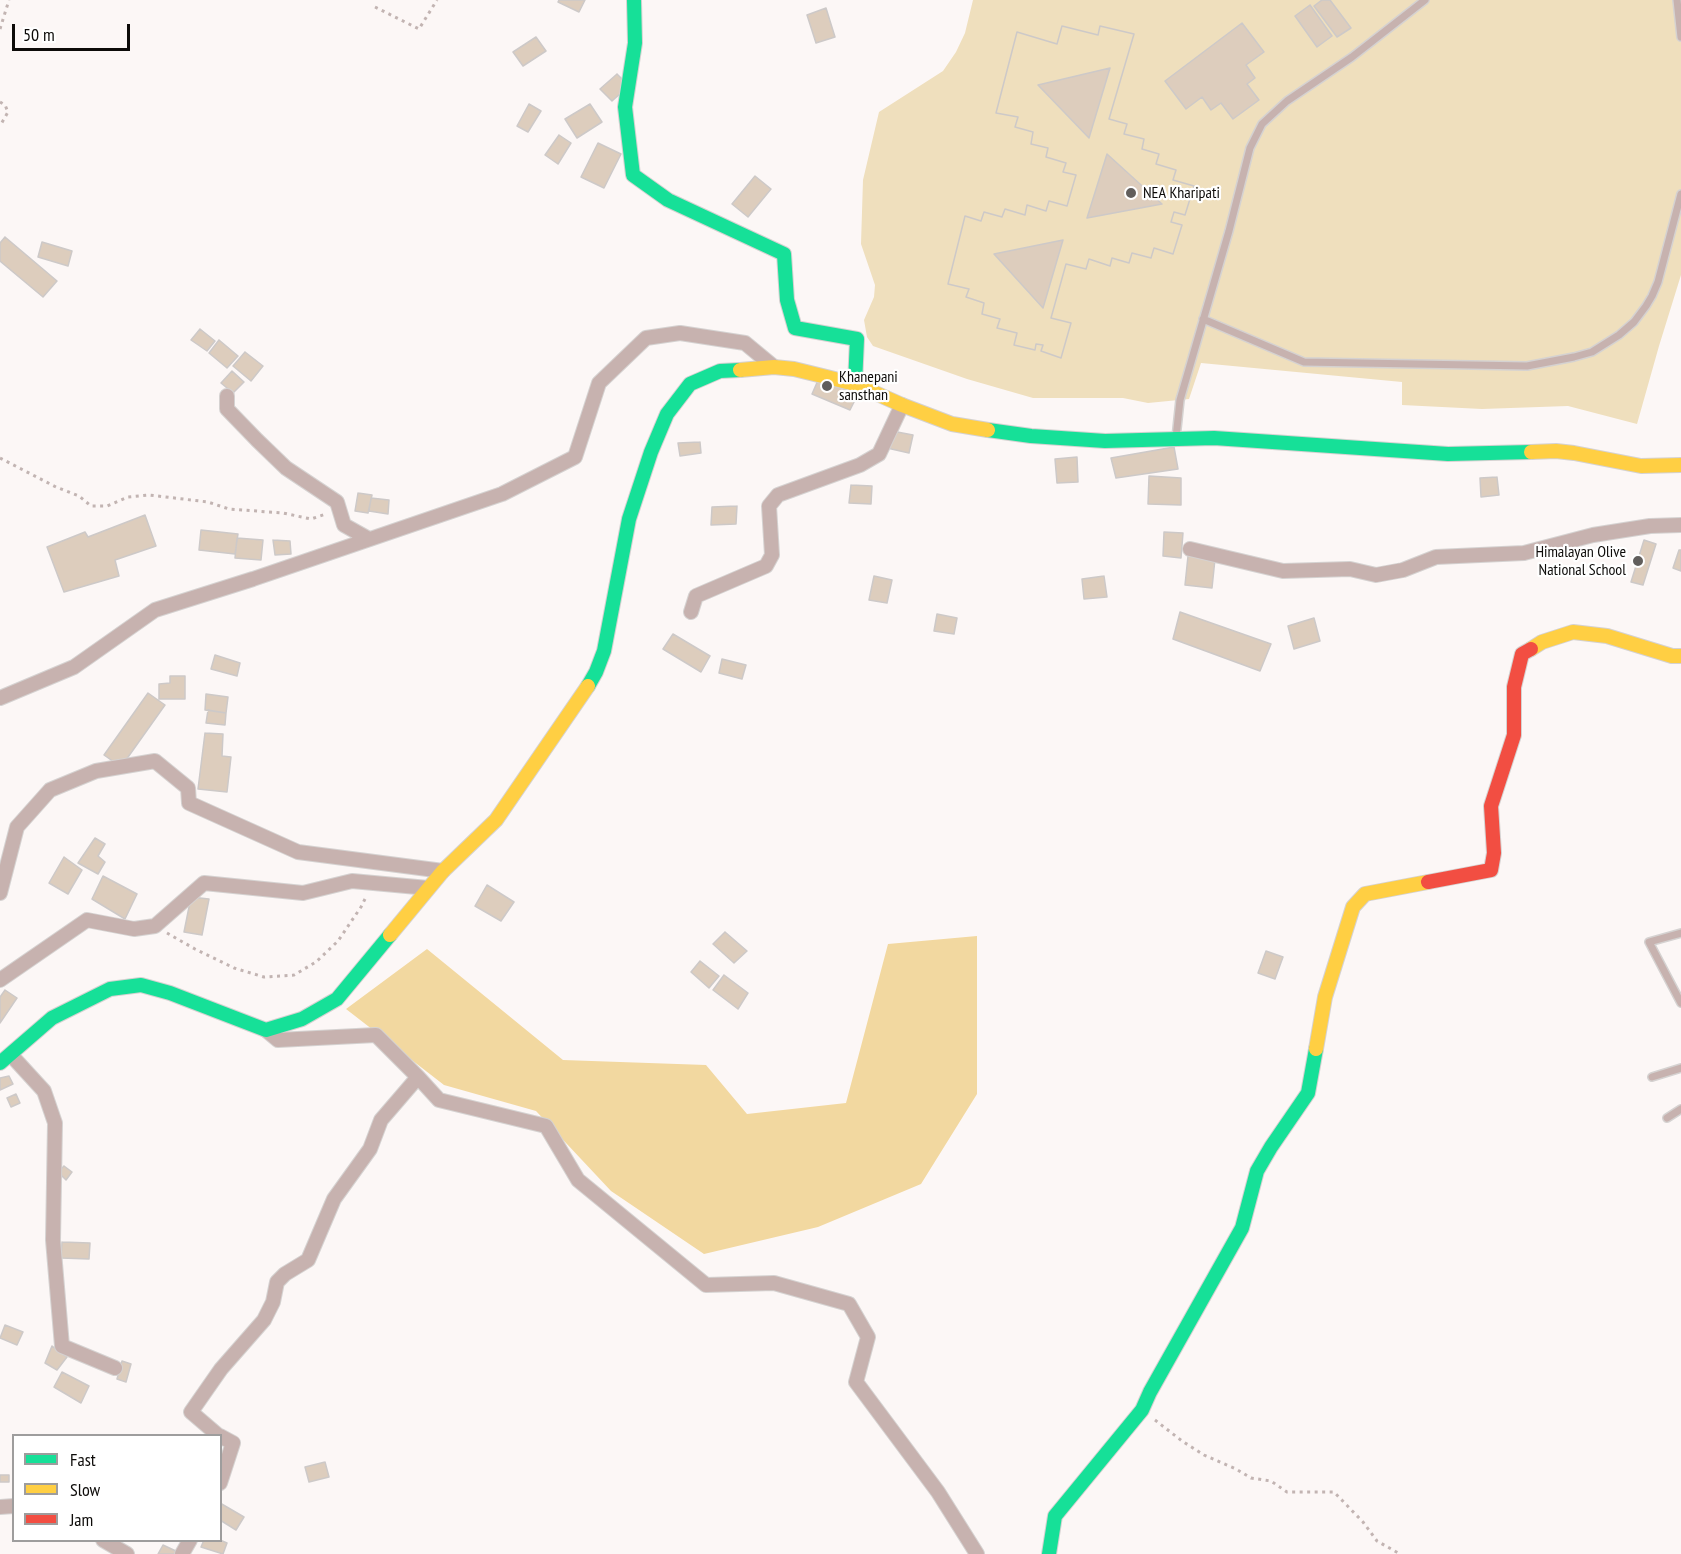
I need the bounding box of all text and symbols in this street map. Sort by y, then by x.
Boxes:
scale bar [15,12,134,50]
text: 50 m [23,23,55,46]
place label: NEA Kharipati [1143,183,1220,203]
marker: NEA Kharipati [1124,186,1138,200]
place label: Khanepani sansthan [839,367,898,405]
marker: Khanepani sansthan [820,379,834,393]
place label: Himalayan Olive National School [1535,542,1626,580]
marker: Himalayan Olive National School [1631,554,1645,568]
legend [12,1434,222,1542]
text: Fast [70,1448,96,1471]
text: Slow [70,1478,100,1501]
text: Jam [70,1508,93,1531]

